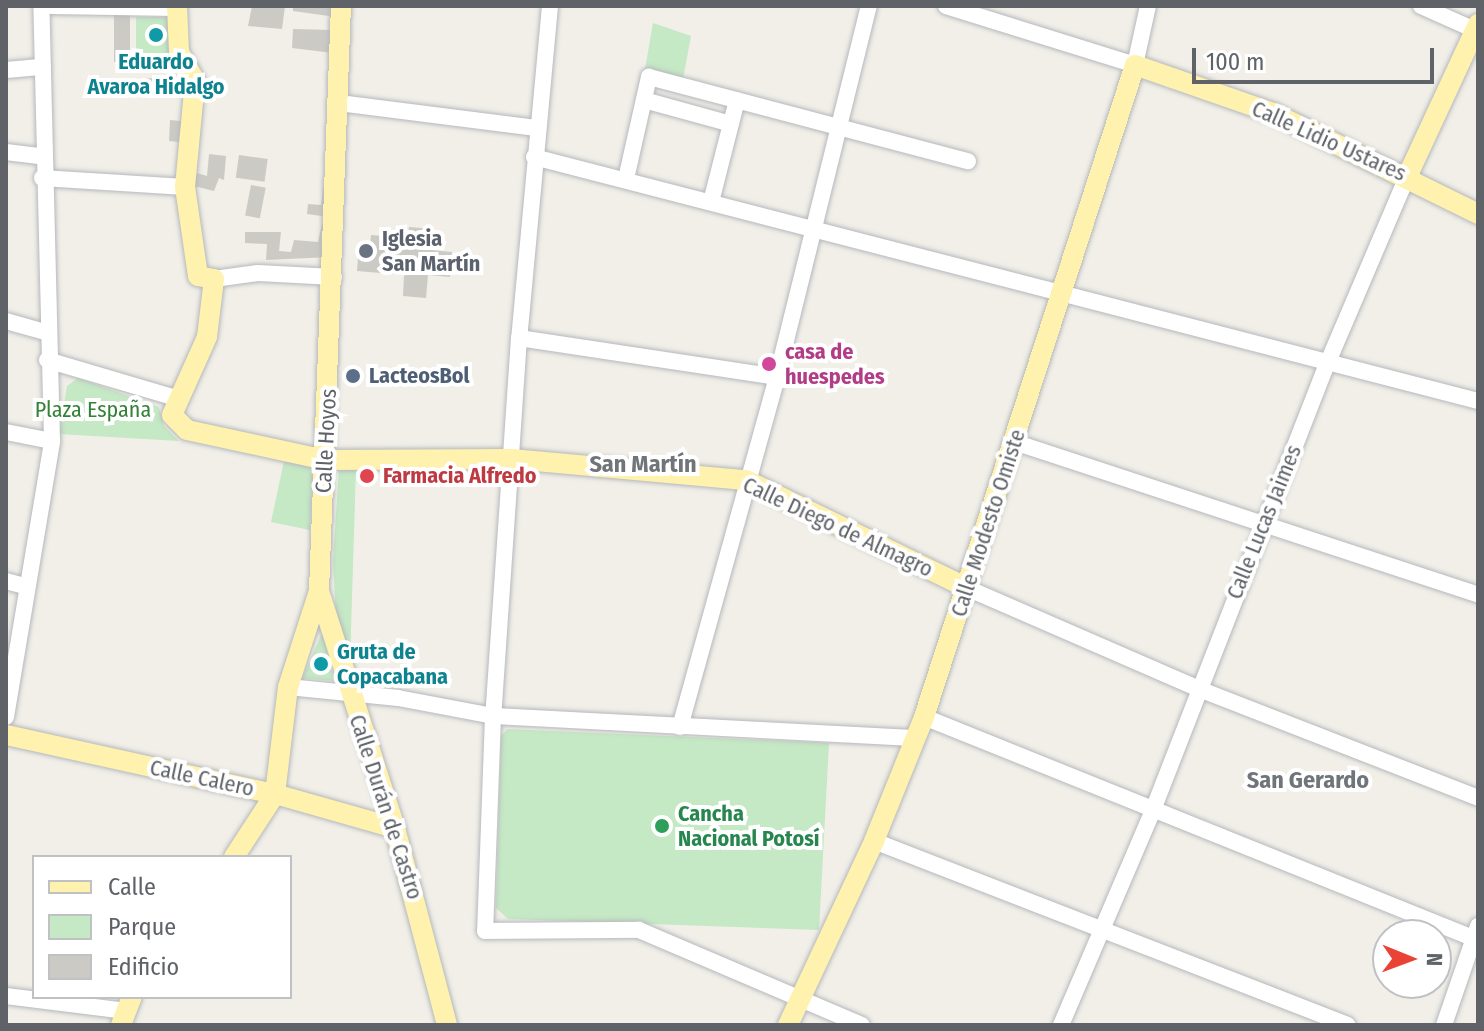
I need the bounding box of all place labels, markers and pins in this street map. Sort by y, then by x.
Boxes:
marker: Eduardo Avaroa Hidalgo [147,26,165,44]
place label: Eduardo Avaroa Hidalgo [87,48,225,100]
place label: Iglesia San Martín [382,225,480,276]
marker: Iglesia San Martín [357,242,375,260]
place label: casa de huespedes [785,338,885,390]
marker: casa de huespedes [760,355,778,373]
place label: LacteosBol [369,363,470,389]
marker: LacteosBol [344,367,362,385]
place label: Farmacia Alfredo [383,463,536,489]
marker: Farmacia Alfredo [358,467,376,485]
place label: Gruta de Copacabana [337,638,448,690]
marker: Gruta de Copacabana [312,655,330,673]
place label: Cancha Nacional Potosí [678,800,819,852]
marker: Cancha Nacional Potosí [653,817,671,835]

